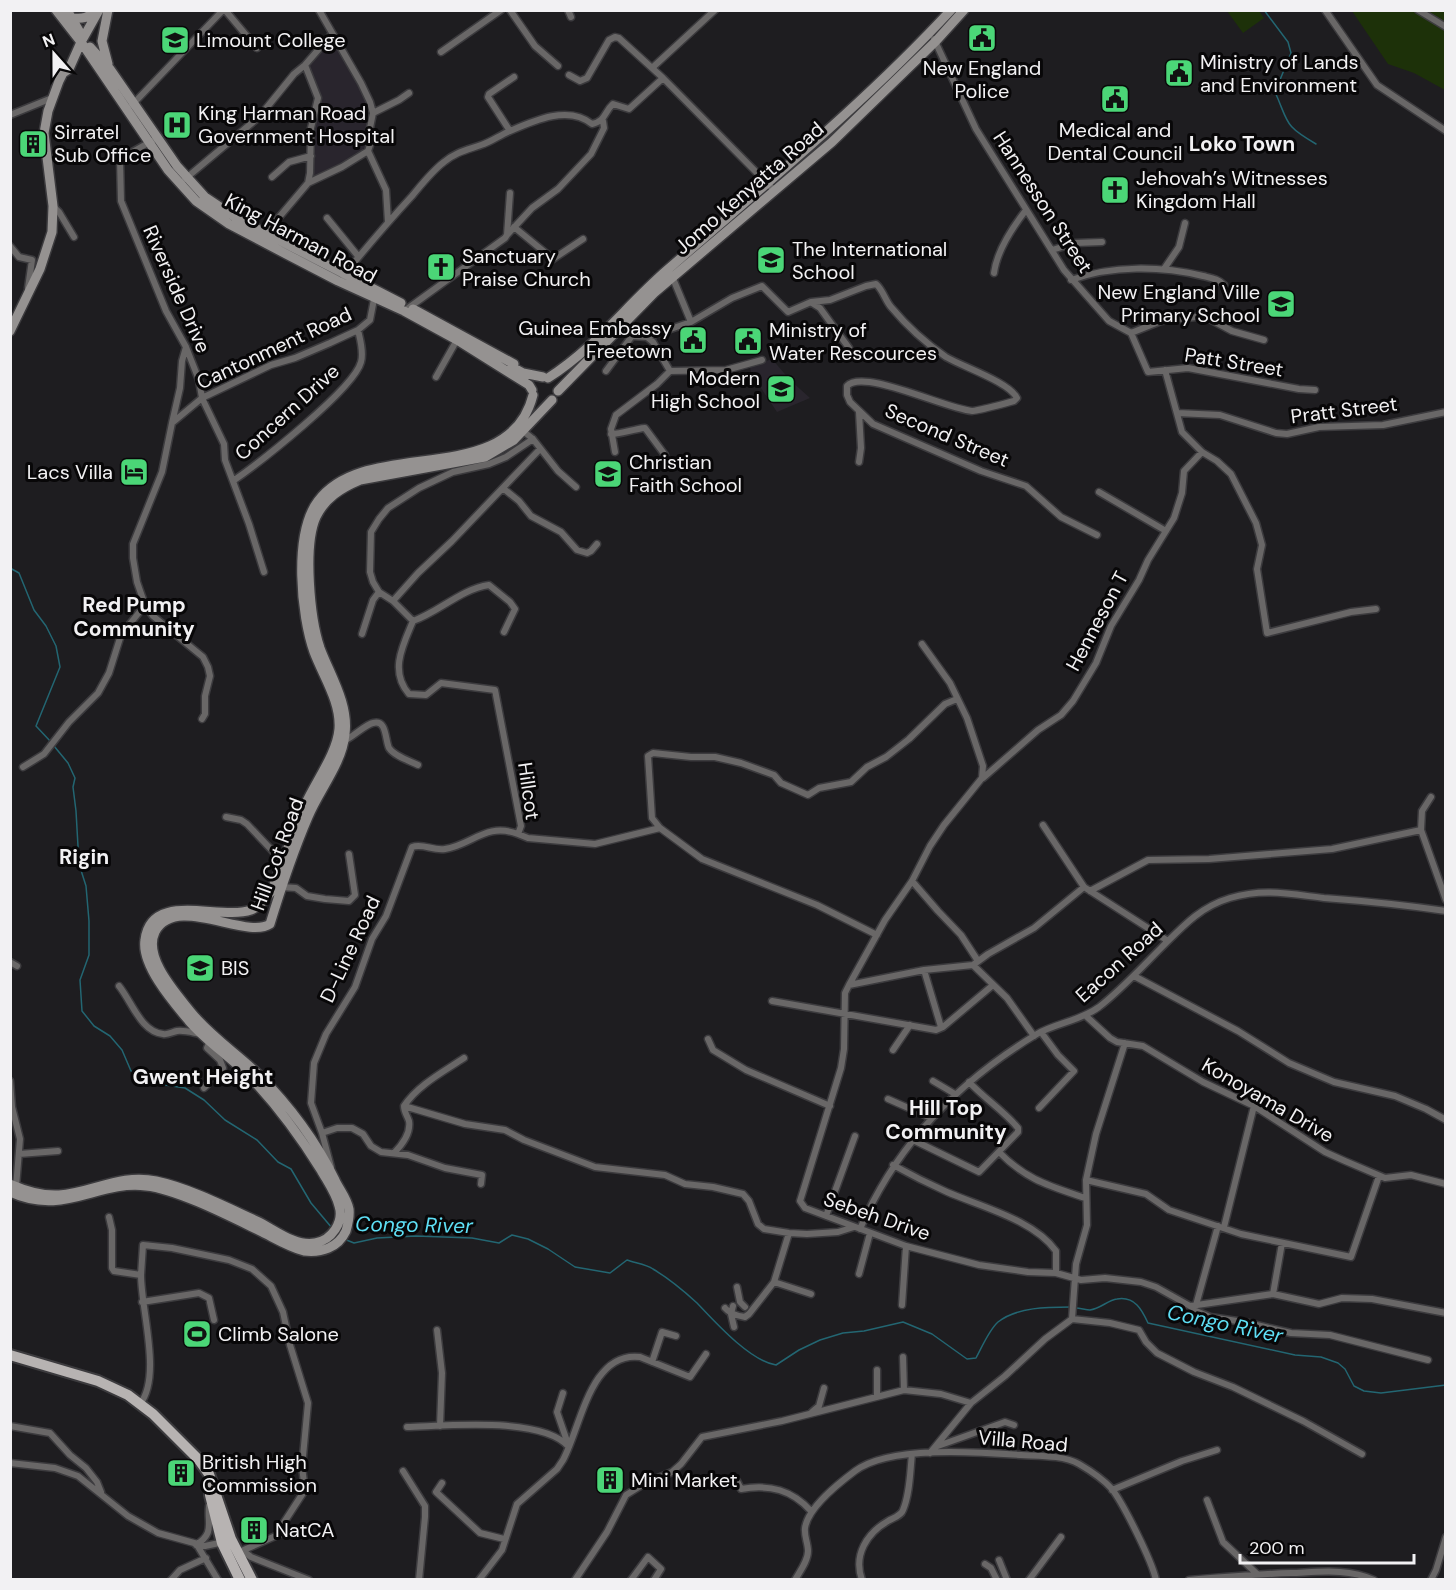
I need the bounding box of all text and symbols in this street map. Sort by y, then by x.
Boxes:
public building icon: New England Police [966,22,998,54]
north arrow [24,24,84,84]
school or university icon: Limount College [159,24,191,56]
place label: Limount College [196,27,346,53]
text: N [40,29,58,52]
place label: Ministry of Lands and Environment [1200,49,1359,98]
place label: New England Police [923,55,1041,104]
public building icon: Ministry of Lands and Environment [1163,57,1195,89]
public building icon: Medical and Dental Council [1099,83,1131,115]
place label: King Harman Road Government Hospital [198,100,395,149]
hospital icon: King Harman Road Government Hospital [161,109,193,141]
street label: Jomo Kenyatta Road [669,116,829,260]
place label: Medical and Dental Council [1048,117,1182,166]
place label: Sirratel Sub Office [54,119,151,168]
street label: Hannesson Street [987,126,1099,278]
building icon: Sirratel Sub Office [17,128,49,160]
district label: Loko Town [1189,130,1295,158]
place label: Jehovah’s Witnesses Kingdom Hall [1136,165,1328,214]
church icon: Jehovah’s Witnesses Kingdom Hall [1099,174,1131,206]
street label: King Harman Road [221,187,381,289]
street label: Riverside Drive [137,221,217,357]
place label: The International School [792,236,947,285]
place label: Sanctuary Praise Church [462,243,591,292]
school or university icon: The International School [755,244,787,276]
church icon: Sanctuary Praise Church [425,251,457,283]
place label: New England Ville Primary School [1098,279,1260,328]
school or university icon: New England Ville Primary School [1265,288,1297,320]
street label: Cantonment Road [192,301,356,395]
place label: Guinea Embassy Freetown [518,315,672,364]
place label: Ministry of Water Rescources [769,317,937,366]
public building icon: Guinea Embassy Freetown [677,324,709,356]
public building icon: Ministry of Water Rescources [732,325,764,357]
street label: Patt Street [1183,341,1285,383]
street label: Concern Drive [229,358,345,466]
place label: Modern High School [651,365,760,414]
school or university icon: Modern High School [765,373,797,405]
street label: Pratt Street [1289,391,1399,429]
street label: Second Street [881,397,1013,473]
place label: Christian Faith School [629,449,742,498]
hotel icon: Lacs Villa [118,456,150,488]
school or university icon: Christian Faith School [592,458,624,490]
place label: Lacs Villa [27,459,113,485]
street label: Henneson T [1060,567,1134,675]
district label: Red Pump Community [73,591,195,643]
street label: Hillcot [512,760,546,822]
street label: Hill Cot Road [245,794,309,914]
district label: Rigin [59,843,109,871]
street label: D-Line Road [314,892,386,1006]
street label: Eacon Road [1070,916,1168,1008]
school or university icon: BIS [184,952,216,984]
place label: BIS [221,955,249,981]
street label: Konoyama Drive [1197,1052,1339,1148]
district label: Gwent Height [133,1063,273,1091]
district label: Hill Top Community [885,1094,1007,1146]
street label: Sebeh Drive [820,1186,934,1246]
water label: Congo River [355,1210,474,1240]
water label: Congo River [1165,1298,1287,1350]
sports icon: Climb Salone [181,1318,213,1350]
place label: Climb Salone [218,1321,339,1347]
street label: Villa Road [977,1424,1069,1458]
place label: British High Commission [202,1449,317,1498]
building icon: British High Commission [165,1457,197,1489]
building icon: Mini Market [594,1464,626,1496]
place label: Mini Market [631,1467,738,1493]
building icon: NatCA [238,1514,270,1546]
place label: NatCA [275,1517,335,1543]
scale bar [1240,1527,1414,1565]
text: 200 m [1249,1536,1305,1560]

